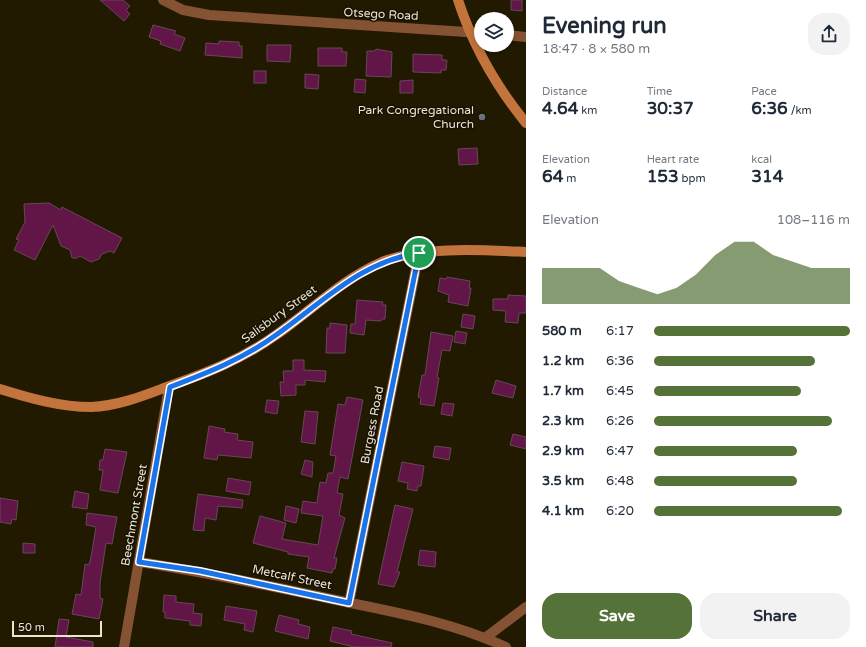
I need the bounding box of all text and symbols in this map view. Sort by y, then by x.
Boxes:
street label: Otsego Road [343,5,419,23]
map controls [474,12,514,52]
button: layers [474,12,514,52]
text: Evening run [542,13,667,39]
button: share [808,13,850,55]
text: 18:47 · 8 × 580 m [542,41,650,57]
text: Distance [542,85,587,98]
text: Time [647,85,672,98]
text: Pace [751,85,777,98]
text: 4.64 [542,98,578,119]
text: 30:37 [647,98,694,119]
text: 6:36 [751,98,788,119]
place label: Park Congregational Church [358,103,474,131]
text: km [578,104,597,117]
text: /km [788,104,812,117]
marker: Park Congregational Church [477,112,487,122]
text: Elevation [542,153,590,166]
text: Heart rate [647,153,699,166]
text: kcal [751,153,772,166]
text: 64 [542,166,563,187]
text: 153 [647,166,679,187]
text: 314 [751,166,783,187]
text: m [563,172,576,185]
text: bpm [679,172,706,185]
text: Elevation [542,212,599,228]
text: 108–116 m [777,212,850,228]
pin [402,236,436,270]
icon: arrive [408,242,430,264]
street label: Salisbury Street [239,282,320,346]
text: 580 m [542,323,582,339]
text: 6:17 [606,323,634,339]
text: 1.2 km [542,353,584,369]
text: 6:36 [606,353,634,369]
text: 1.7 km [542,383,584,399]
text: 6:45 [606,383,634,399]
street label: Burgess Road [358,385,386,465]
text: 2.3 km [542,413,584,429]
text: 6:26 [606,413,634,429]
text: 2.9 km [542,443,584,459]
text: 6:47 [606,443,634,459]
street label: Beechmont Street [118,463,150,567]
text: 3.5 km [542,473,584,489]
text: 6:48 [606,473,634,489]
text: 4.1 km [542,503,584,519]
text: 6:20 [606,503,634,519]
street label: Metcalf Street [251,562,333,592]
button: Save [542,593,692,639]
button: Share [700,593,850,639]
scale bar [12,619,102,638]
text: 50 m [18,621,45,634]

